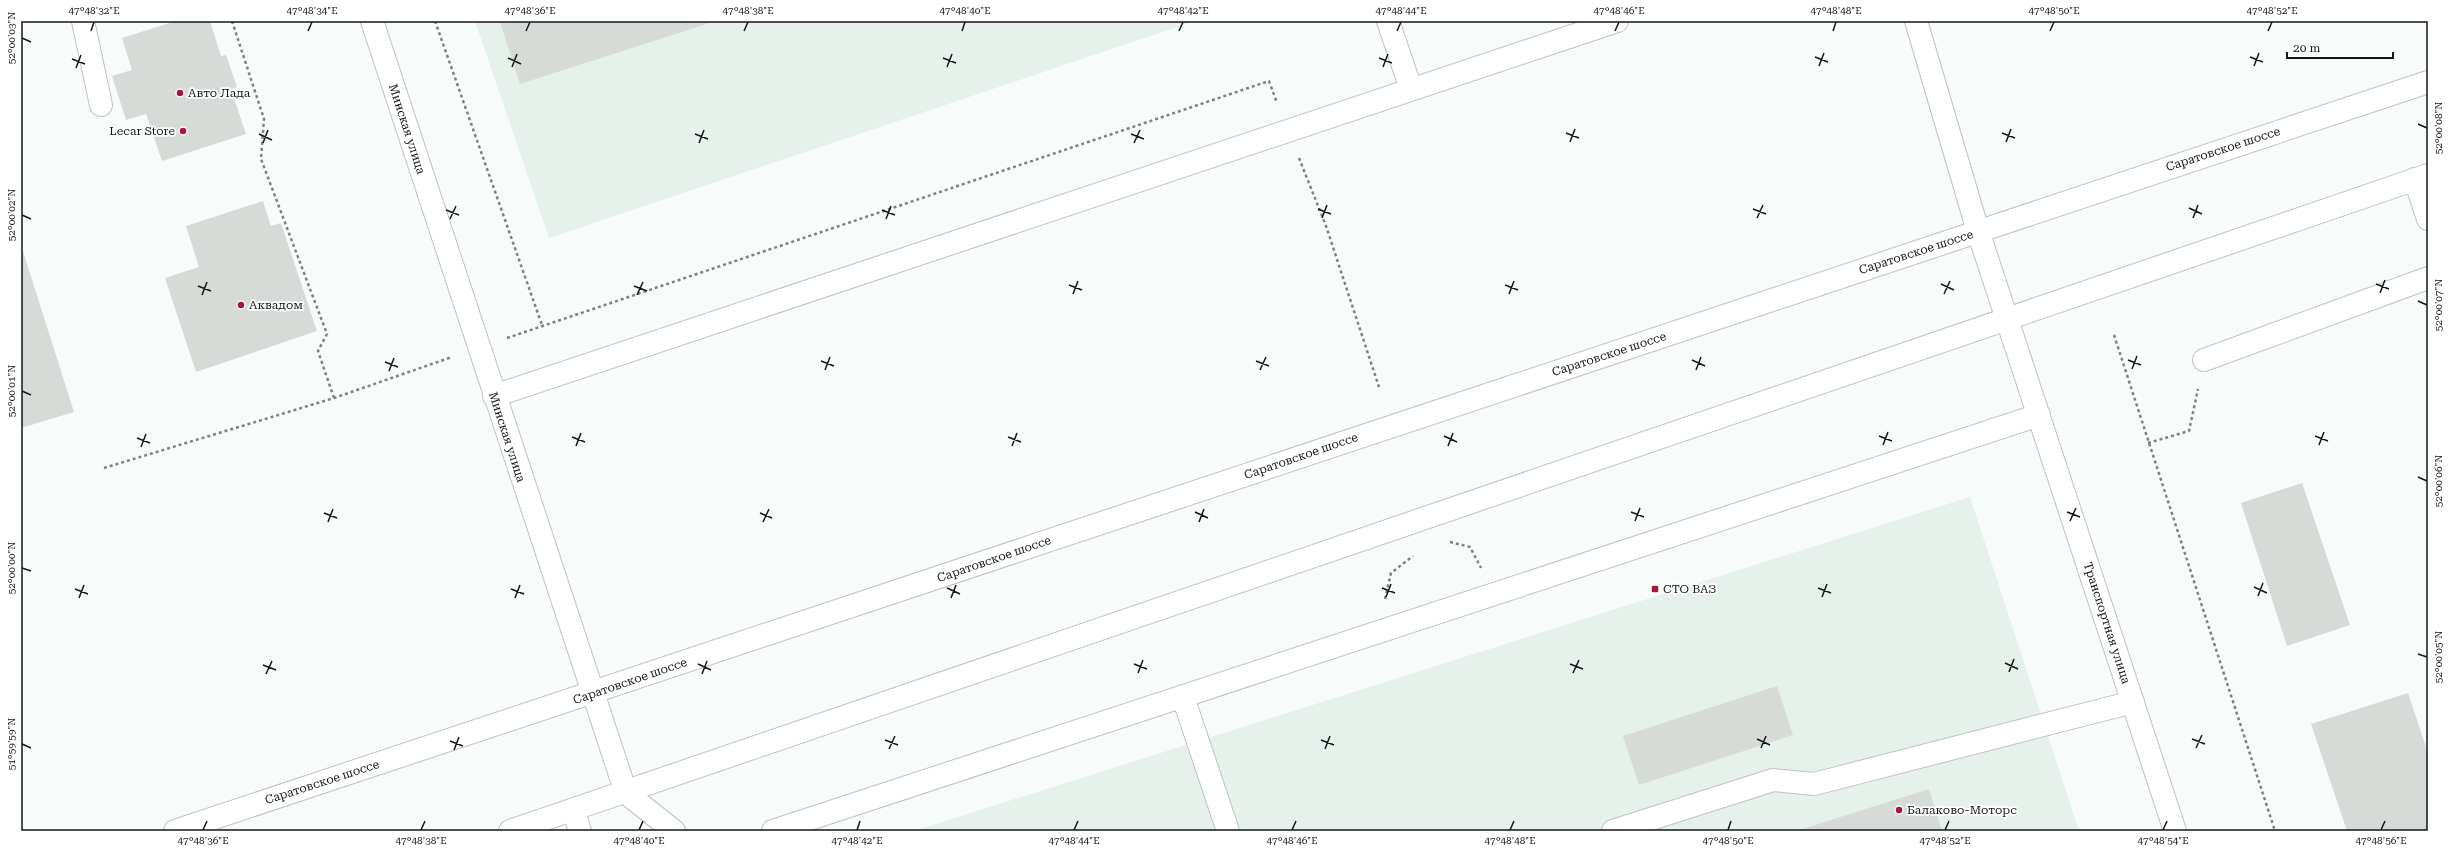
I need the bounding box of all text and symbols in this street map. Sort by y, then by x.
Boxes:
text: 47°48'32"E [68,5,120,16]
text: 47°48'34"E [286,5,338,16]
text: 47°48'36"E [504,5,556,16]
text: 47°48'38"E [722,5,774,16]
text: 47°48'40"E [939,5,991,16]
text: 47°48'42"E [1157,5,1209,16]
text: 47°48'44"E [1375,5,1427,16]
text: 47°48'46"E [1593,5,1645,16]
text: 47°48'48"E [1810,5,1862,16]
text: 47°48'50"E [2028,5,2080,16]
text: 47°48'52"E [2246,5,2298,16]
text: 52°00'03"N [6,12,17,64]
scale bar [2287,34,2393,60]
text: 20 m [2293,41,2320,55]
street label: Минская улица [386,82,428,176]
place label: Авто Лада [188,86,251,100]
marker: Авто Лада [175,88,185,98]
text: 52°00'08"N [2433,102,2444,154]
place label: Lecar Store [109,124,175,138]
street label: Саратовское шоссе [2164,124,2282,174]
marker: Lecar Store [178,126,188,136]
text: 52°00'02"N [6,189,17,241]
street label: Саратовское шоссе [1857,227,1975,277]
text: 52°00'07"N [2433,279,2444,331]
place label: Аквадом [249,298,303,312]
marker: Аквадом [236,300,246,310]
street label: Саратовское шоссе [1550,329,1668,379]
text: 52°00'01"N [6,365,17,417]
street label: Минская улица [486,390,528,484]
street label: Саратовское шоссе [1242,430,1360,482]
text: 52°00'06"N [2433,455,2444,507]
street label: Саратовское шоссе [935,533,1053,585]
text: 52°00'00"N [6,542,17,594]
street label: Транспортная улица [2081,560,2133,686]
place label: СТО ВАЗ [1663,582,1716,596]
marker: СТО ВАЗ [1650,584,1660,594]
text: 52°00'05"N [2433,631,2444,683]
street label: Саратовское шоссе [571,655,689,707]
text: 51°59'59"N [6,718,17,770]
street label: Саратовское шоссе [263,757,381,807]
place label: Балаково-Моторс [1907,803,2017,817]
marker: Балаково-Моторс [1894,805,1904,815]
text: 47°48'36"E [177,835,229,846]
text: 47°48'38"E [395,835,447,846]
text: 47°48'40"E [613,835,665,846]
text: 47°48'42"E [831,835,883,846]
text: 47°48'44"E [1048,835,1100,846]
text: 47°48'46"E [1266,835,1318,846]
text: 47°48'48"E [1484,835,1536,846]
text: 47°48'50"E [1702,835,1754,846]
text: 47°48'52"E [1919,835,1971,846]
text: 47°48'54"E [2137,835,2189,846]
text: 47°48'56"E [2355,835,2407,846]

